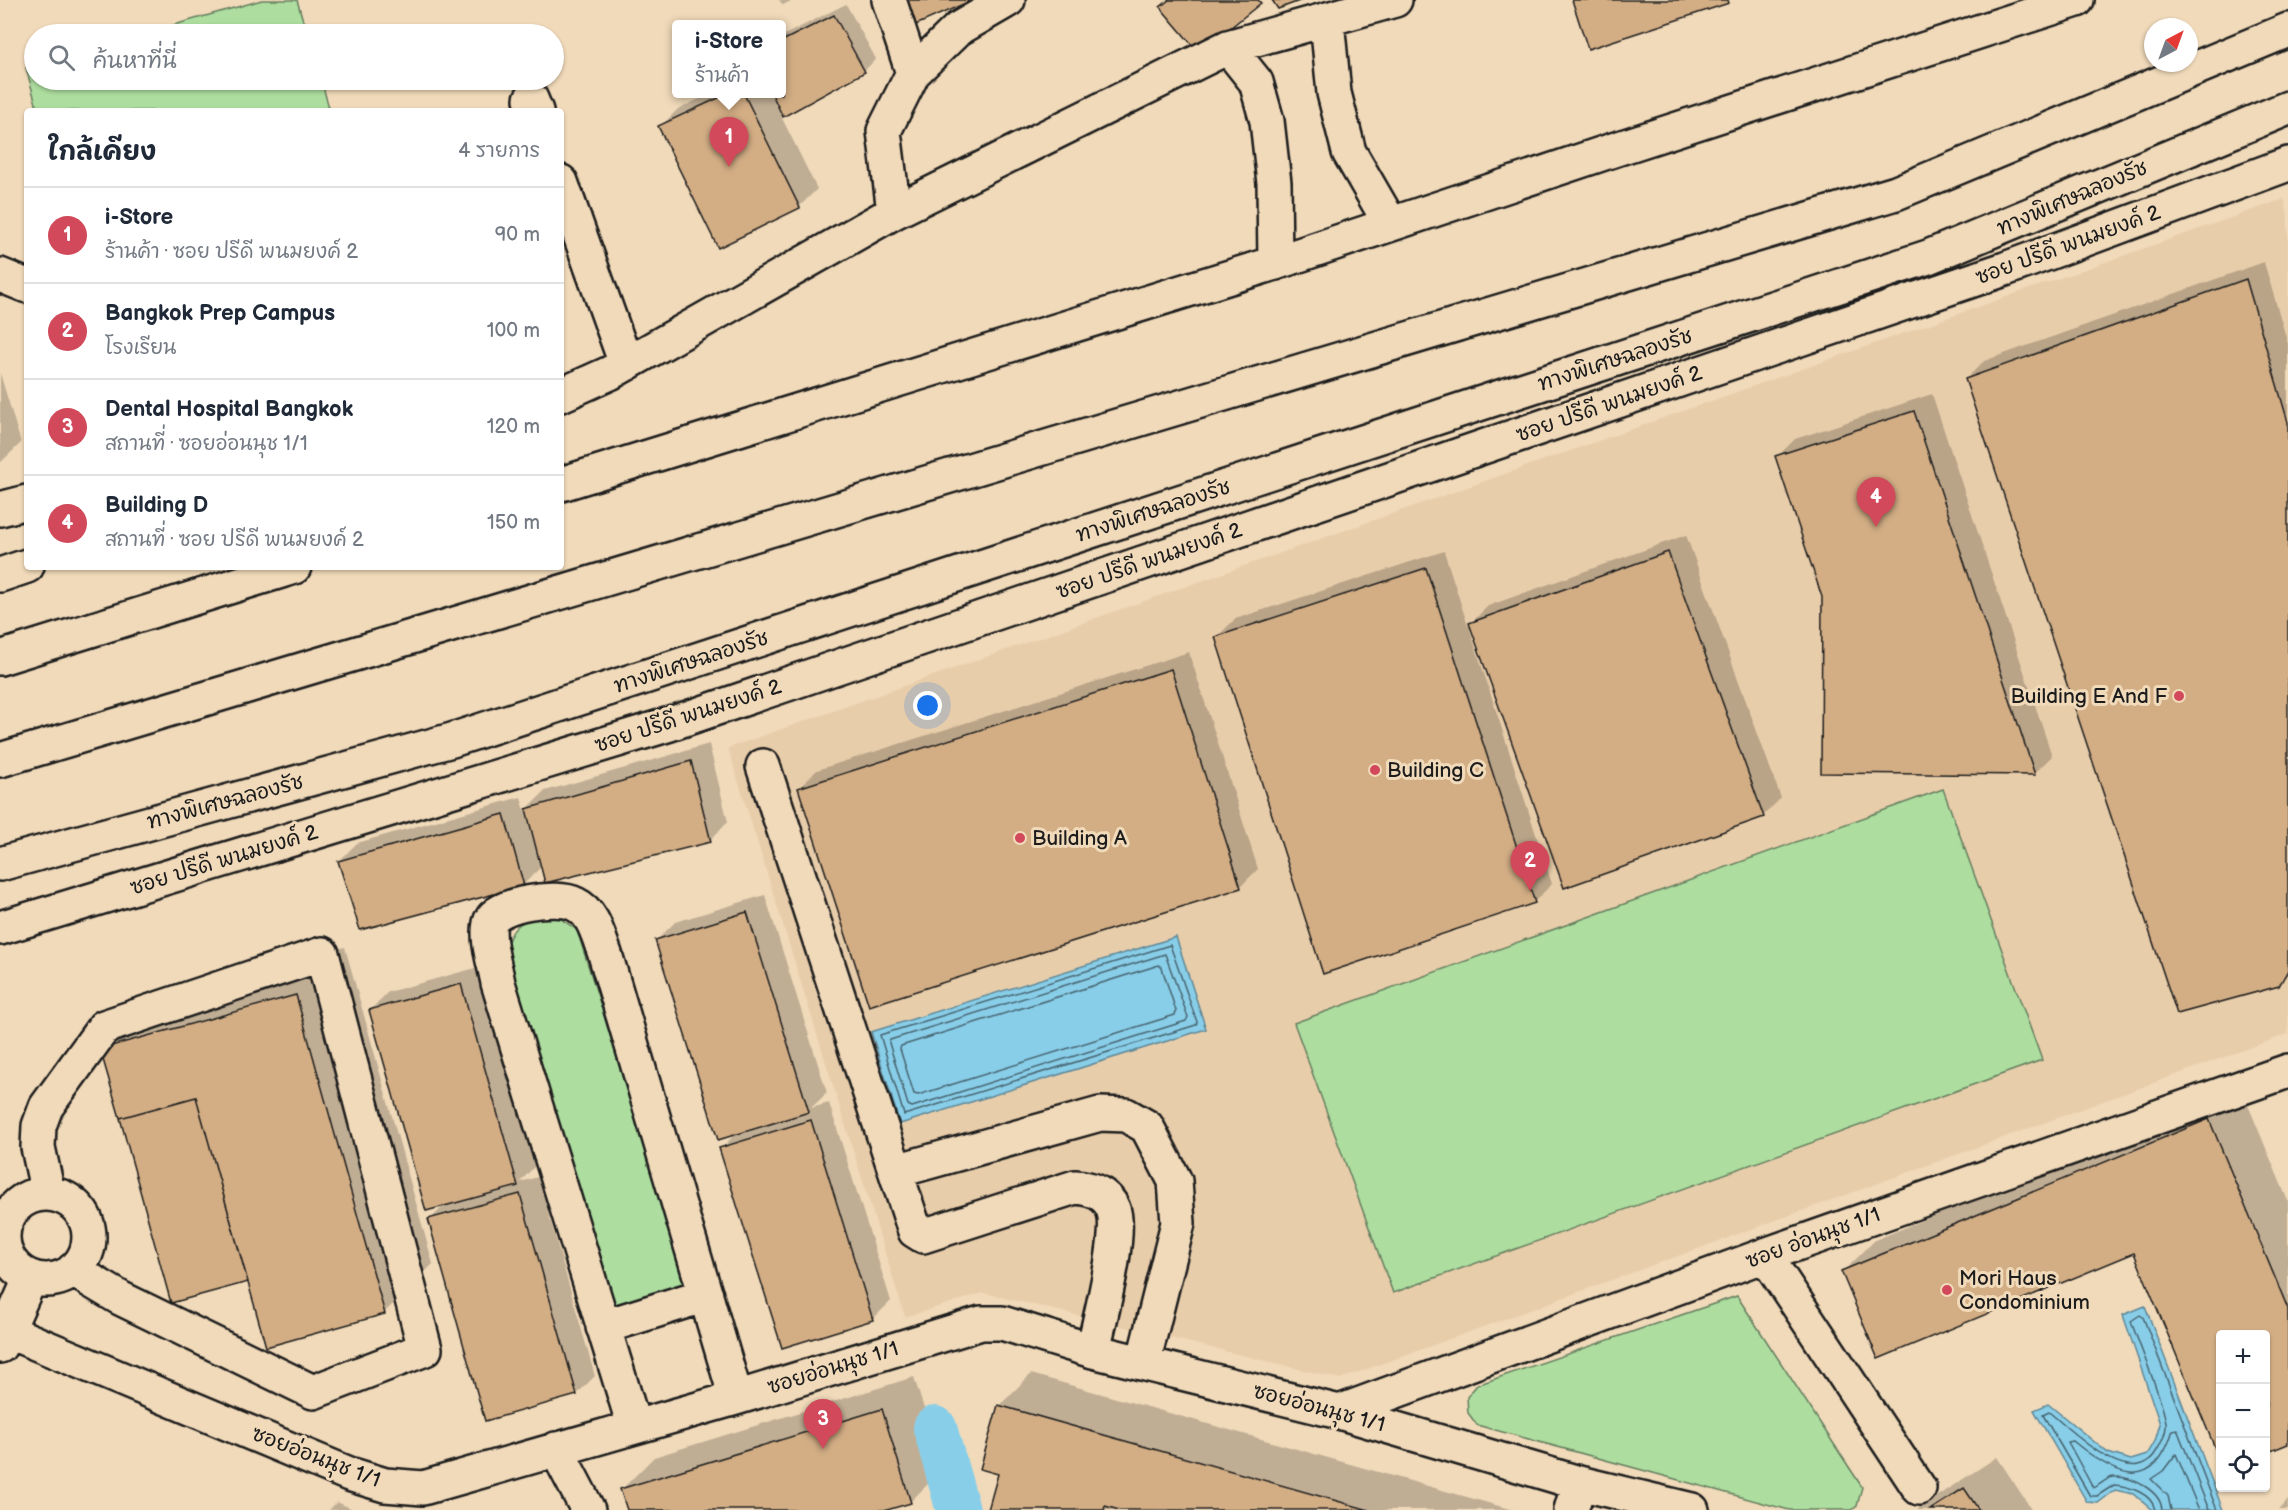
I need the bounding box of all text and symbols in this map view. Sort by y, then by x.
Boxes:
north arrow [2144,18,2198,72]
popup [672,20,786,98]
search box [24,24,564,90]
text: i-Store [695,28,763,55]
icon: search [45,41,78,74]
text: ค้นหาที่นี่ [93,48,177,75]
text: ร้านค้า [695,64,750,88]
pin: 1 [710,118,748,167]
text: ใกล้เคียง [48,137,156,168]
text: 4 รายการ [458,139,540,163]
street label: ทางพิเศษฉลองรัช [1993,155,2151,241]
street label: ซอย ปรีดี พนมยงค์ 2 [1972,199,2164,290]
text: i-Store [105,204,173,231]
text: 1 [63,223,72,247]
text: 90 m [495,223,540,247]
text: ร้านค้า · ซอย ปรีดี พนมยงค์ 2 [105,240,358,264]
text: Bangkok Prep Campus [105,300,335,327]
text: 2 [62,319,73,343]
text: 100 m [487,319,540,343]
street label: ทางพิเศษฉลองรัช [1535,323,1695,397]
text: โรงเรียน [105,336,176,360]
street label: ซอย ปรีดี พนมยงค์ 2 [1513,359,1706,448]
text: Dental Hospital Bangkok [105,396,353,423]
text: 3 [62,415,73,439]
text: 120 m [487,415,540,439]
text: สถานที่ · ซอยอ่อนนุช 1/1 [105,432,308,456]
street label: ทางพิเศษฉลองรัช [1073,474,1233,548]
pin: 4 [1856,478,1896,527]
text: Building D [105,492,208,519]
text: 4 [62,511,73,535]
text: 150 m [487,511,540,535]
street label: ซอย ปรีดี พนมยงค์ 2 [1053,516,1246,605]
text: สถานที่ · ซอย ปรีดี พนมยงค์ 2 [105,528,364,552]
street label: ทางพิเศษฉลองรัช [611,625,771,699]
street label: ซอย ปรีดี พนมยงค์ 2 [591,673,785,758]
place label: Building E And F [2010,684,2167,709]
marker: Building E And F [2172,689,2186,703]
your location [913,691,942,720]
place label: Building C [1387,758,1484,783]
marker: Building C [1368,763,1382,777]
street label: ทางพิเศษฉลองรัช [144,769,306,835]
street label: ซอย ปรีดี พนมยงค์ 2 [127,818,321,900]
place label: Building A [1032,826,1127,851]
marker: Building A [1013,831,1027,845]
pin: 2 [1510,842,1550,891]
street label: ซอย อ่อนนุช 1/1 [1742,1201,1885,1277]
place label: Mori Haus Condominium [1959,1266,2090,1315]
marker: Mori Haus Condominium [1940,1283,1954,1297]
map controls [2216,1330,2270,1492]
button: + [2216,1330,2270,1384]
street label: ซอยอ่อนนุช 1/1 [764,1335,902,1403]
street label: ซอยอ่อนนุช 1/1 [1249,1377,1388,1441]
button: − [2216,1384,2270,1438]
pin: 3 [804,1400,842,1449]
street label: ซอยอ่อนนุช 1/1 [247,1420,384,1496]
button: locate [2216,1438,2270,1492]

